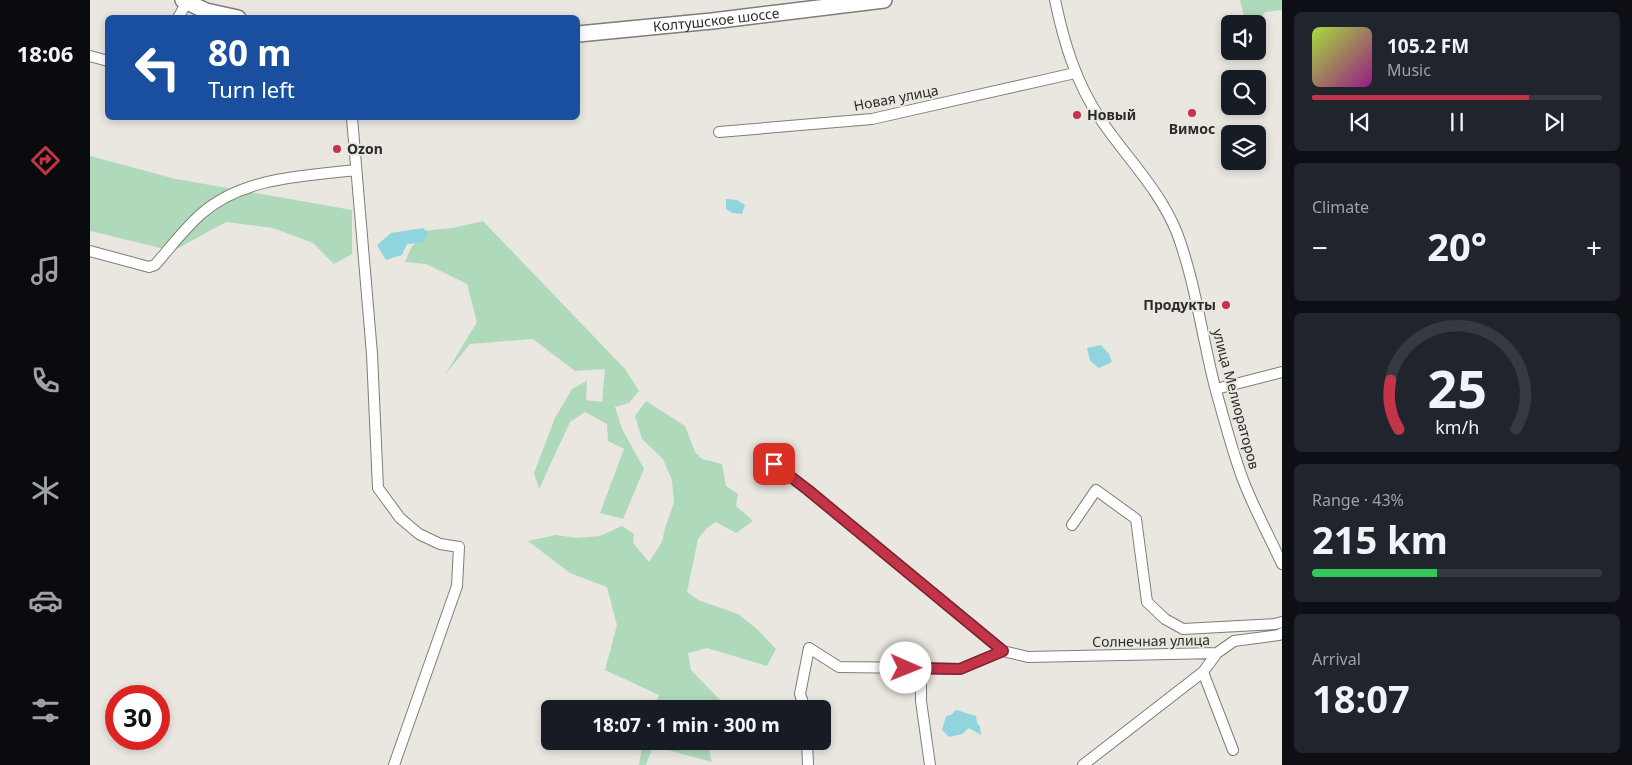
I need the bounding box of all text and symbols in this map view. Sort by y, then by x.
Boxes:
street label: Колтушское шоссе [652,3,781,36]
map controls [1221,15,1266,170]
button: sound [1221,15,1266,60]
text: 80 m [208,29,291,76]
text: 105.2 FM [1387,33,1469,59]
icon: left [125,35,190,100]
text: 18:06 [17,38,73,68]
text: Music [1387,59,1431,81]
button: search [1221,70,1266,115]
text: Turn left [208,74,295,104]
street label: Новая улица [852,80,940,115]
place label: Новый [1087,105,1136,124]
marker: Вимос [1186,107,1198,119]
icon: previous [1346,108,1374,136]
icon: pause [1443,108,1471,136]
icon: next [1540,108,1568,136]
marker: Новый [1071,109,1083,121]
place label: Вимос [1169,119,1215,138]
button: layers [1221,125,1266,170]
place label: Ozon [347,139,383,158]
icon: directions [28,143,63,178]
marker: Ozon [331,143,343,155]
text: Climate [1312,196,1369,218]
text: 20° [1427,220,1487,272]
text: − [1312,228,1328,266]
text: + [1586,228,1602,266]
icon: music [28,253,63,288]
place label: Продукты [1143,295,1216,314]
marker: Продукты [1220,299,1232,311]
street label: улица Мелиораторов [1209,327,1264,471]
text: 25 [1427,352,1487,423]
icon: phone [28,363,63,398]
text: km/h [1435,415,1479,439]
pin [753,443,795,485]
icon: arrive [760,450,788,478]
icon: climate [28,473,63,508]
text: Range · 43% [1312,489,1404,511]
text: 215 km [1312,513,1448,565]
icon: car [28,583,63,618]
street label: Солнечная улица [1092,630,1210,651]
position arrow [879,641,931,693]
text: Arrival [1312,648,1361,670]
text: 18:07 [1312,672,1410,724]
speed limit sign: 30 [105,685,170,750]
icon: filters [28,693,63,728]
text: 18:07 · 1 min · 300 m [592,712,780,738]

